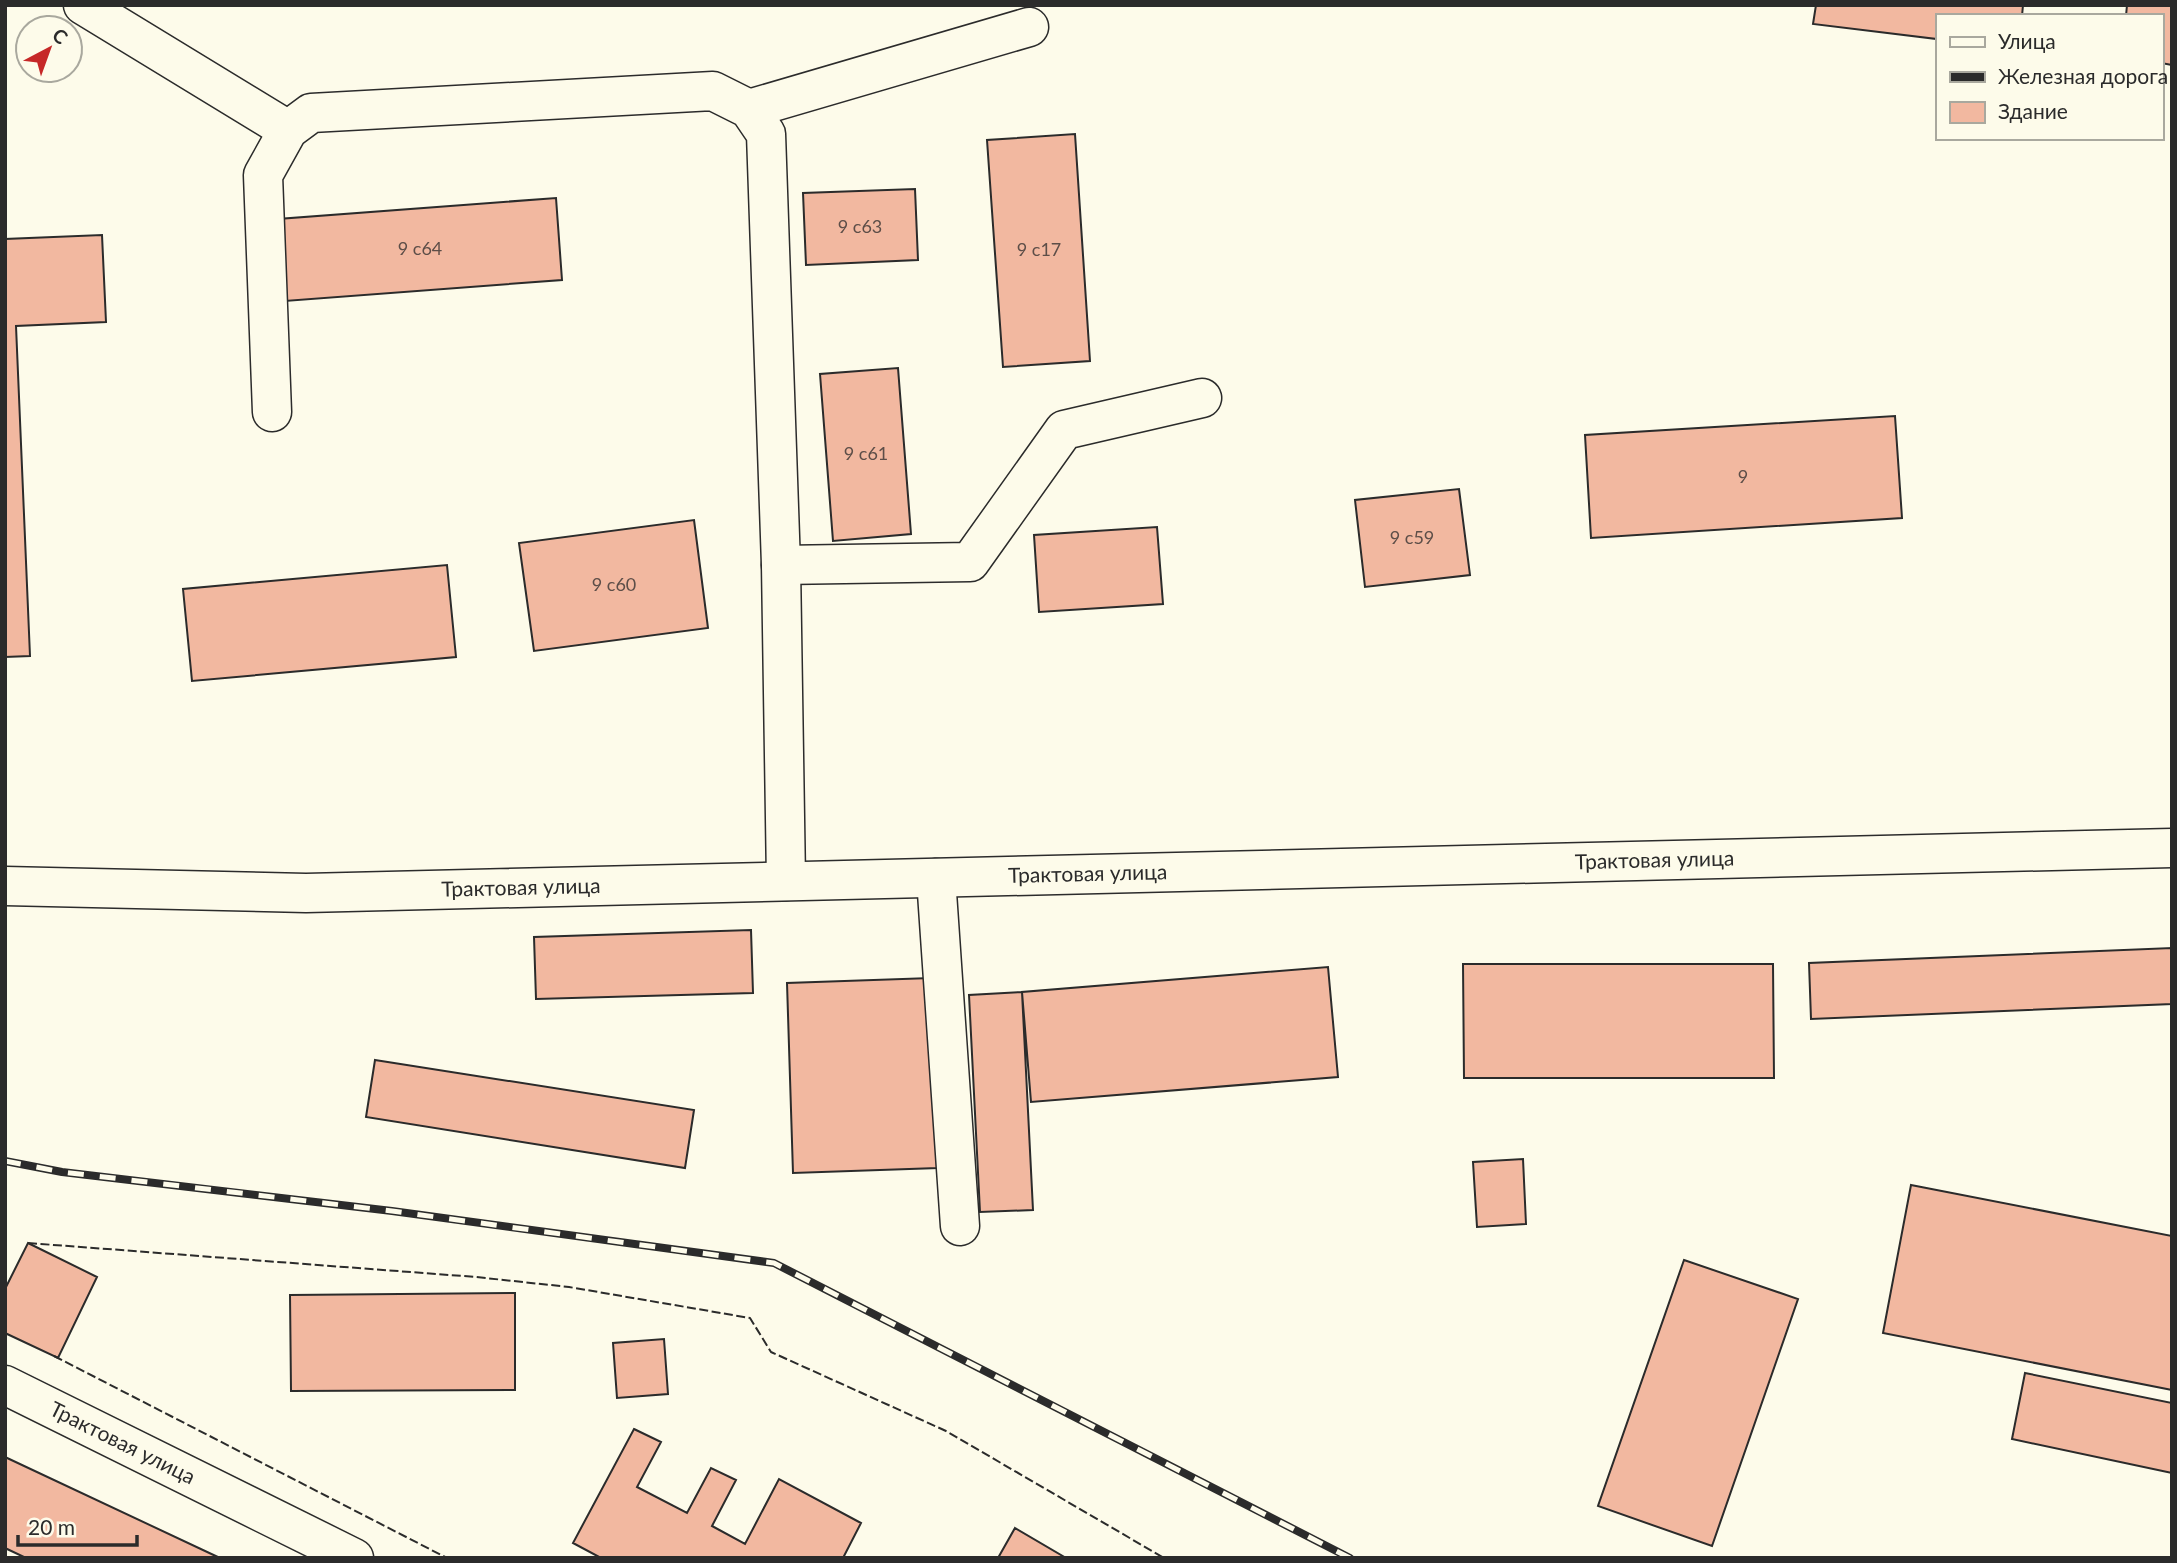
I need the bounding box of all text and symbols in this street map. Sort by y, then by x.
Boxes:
north arrow [14,14,84,84]
legend [1936,14,2163,140]
text: С [48,23,73,49]
text: Улица [1998,28,2056,53]
text: Железная дорога [1998,63,2168,88]
text: Здание [1998,98,2068,123]
house number: 9 с63 [838,215,882,237]
house number: 9 с64 [398,237,442,259]
house number: 9 с17 [1017,238,1061,260]
house number: 9 с61 [844,442,888,464]
house number: 9 [1738,465,1748,487]
house number: 9 c59 [1390,526,1434,548]
house number: 9 с60 [592,573,636,595]
street label: Трактовая улица [1575,845,1734,873]
street label: Трактовая улица [1008,858,1168,887]
street label: Трактовая улица [441,872,601,901]
street label: Трактовая улица [46,1395,200,1488]
scale bar [18,1504,136,1548]
text: 20 m [28,1514,75,1539]

